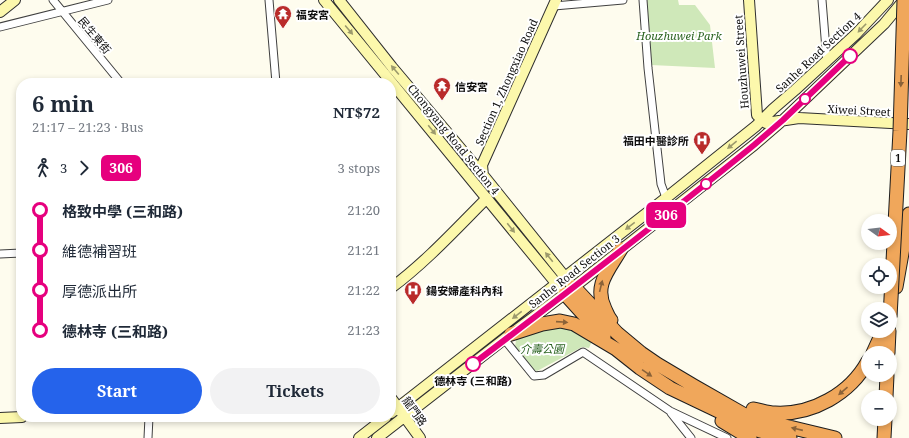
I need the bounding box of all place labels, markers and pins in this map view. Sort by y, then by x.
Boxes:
temple icon: 福安宮 [273,4,293,29]
place label: 福安宮 [296,7,329,22]
unlabelled marker [842,48,858,64]
temple icon: 信安宮 [432,76,452,101]
place label: 信安宮 [455,79,488,94]
unlabelled marker [799,93,811,105]
hospital icon: 福田中醫診所 [692,130,712,155]
place label: 福田中醫診所 [623,133,689,148]
unlabelled marker [700,178,712,190]
hospital icon: 鍚安婦產科內科 [403,280,423,305]
place label: 鍚安婦產科內科 [426,283,503,298]
marker: 德林寺 (三和路) [465,356,481,372]
place label: 德林寺 (三和路) [434,373,512,388]

